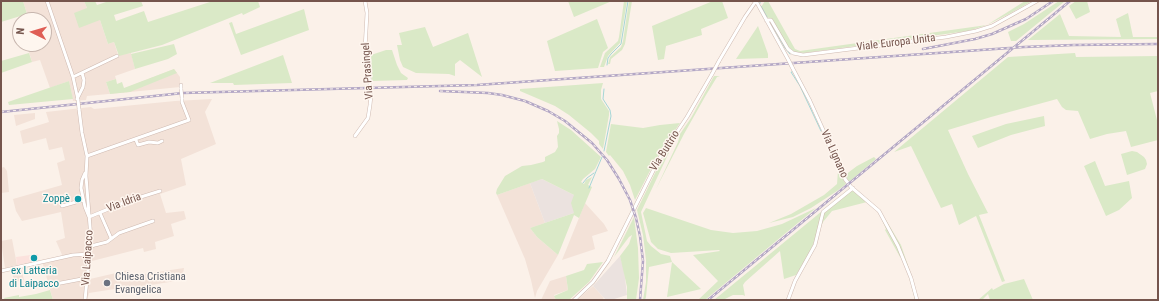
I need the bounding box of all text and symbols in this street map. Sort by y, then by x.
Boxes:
north arrow [12,12,52,52]
text: N [14,27,27,35]
street label: Viale Europa Unita [856,32,936,54]
street label: Via Prasingel [359,42,377,100]
street label: Via Buttrio [647,128,683,174]
street label: Via Lignano [818,128,850,180]
street label: Via Idria [105,190,143,216]
place label: Zoppè [43,192,70,206]
marker: Zoppè [73,194,83,204]
street label: Via Laipacco [79,230,97,286]
marker: ex Latteria di Laipacco [29,253,39,263]
place label: ex Latteria di Laipacco [9,264,59,290]
place label: Chiesa Cristiana Evangelica [115,270,186,296]
marker: Chiesa Cristiana Evangelica [102,278,112,288]

